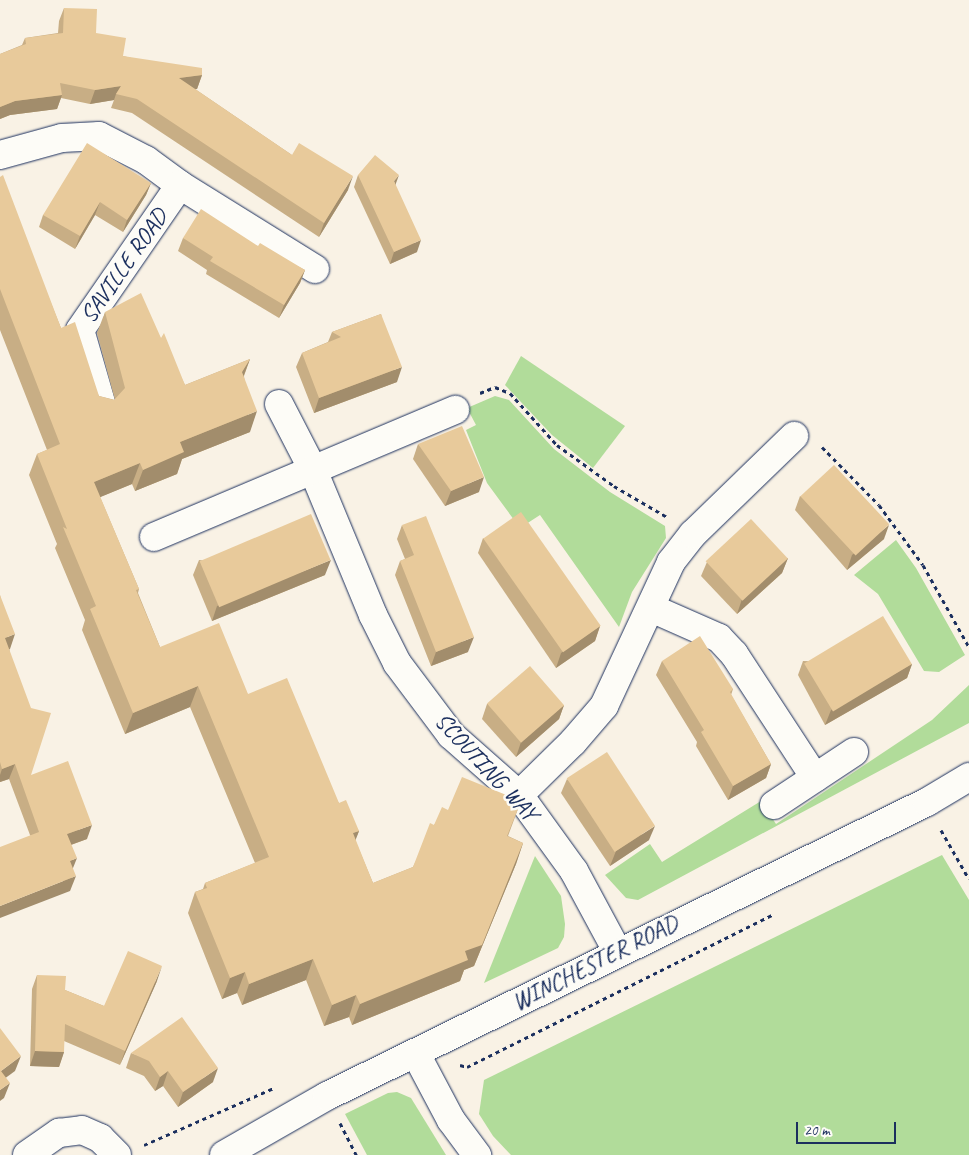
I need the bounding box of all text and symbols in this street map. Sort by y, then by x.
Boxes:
street label: SAVILLE ROAD [74,203,174,329]
street label: SCOUTING WAY [428,706,544,828]
street label: WINCHESTER ROAD [507,909,683,1017]
scale bar [799,1112,899,1144]
text: 20 m [804,1121,830,1140]

